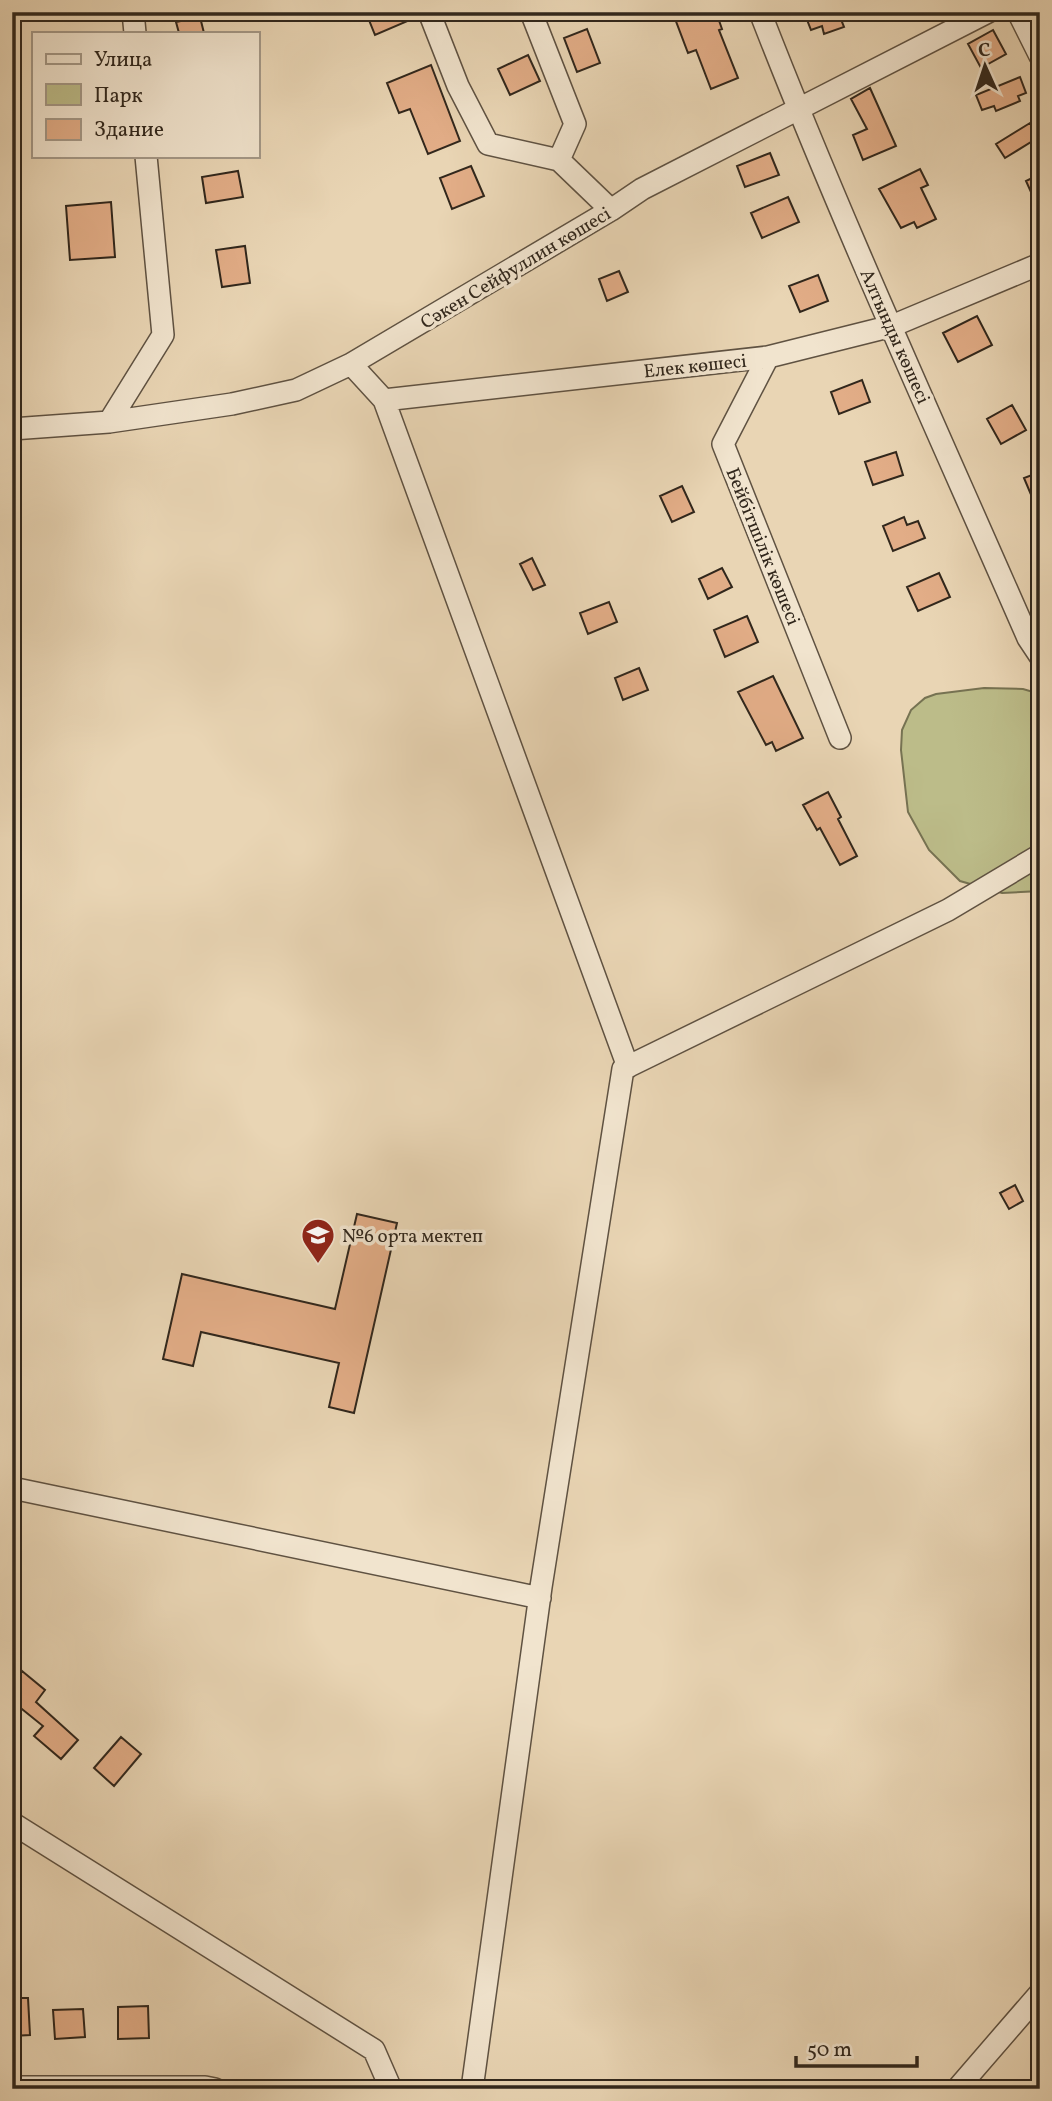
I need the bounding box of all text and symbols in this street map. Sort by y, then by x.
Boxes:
legend [32,32,259,158]
north arrow [950,32,1020,102]
text: С [977,38,991,64]
text: Улица [94,46,152,75]
text: Парк [94,82,143,111]
text: Здание [94,116,164,145]
street label: Сәкен Сейфуллин көшесі [416,201,616,336]
street label: Алтынды көшесі [853,265,936,409]
street label: Елек көшесі [642,349,748,385]
street label: Бейбітшілік көшесі [719,464,806,630]
school or university icon: №6 орта мектеп [299,1216,337,1265]
place label: №6 орта мектеп [342,1224,483,1250]
scale bar [796,2024,917,2068]
text: 50 m [807,2036,852,2065]

